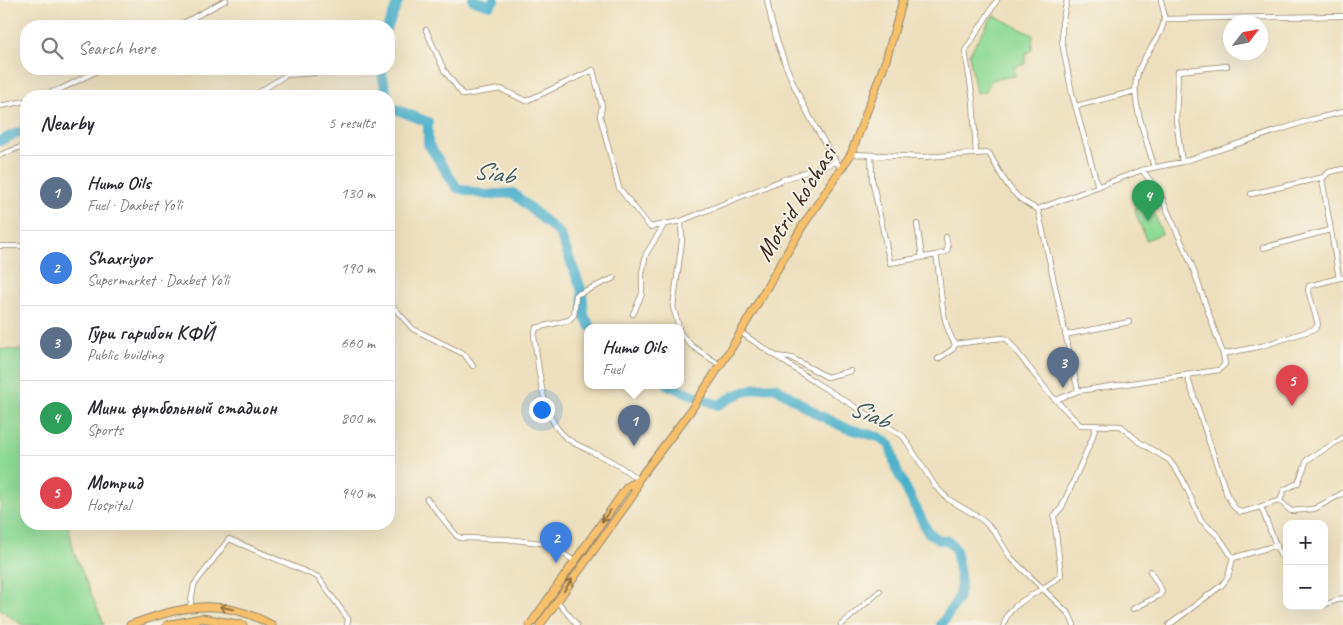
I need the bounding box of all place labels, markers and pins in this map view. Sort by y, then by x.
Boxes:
pin: 4 [1132,180,1164,221]
pin: 3 [1047,347,1079,388]
pin: 5 [1276,365,1308,406]
pin: 1 [618,405,650,446]
pin: 2 [540,522,572,563]

